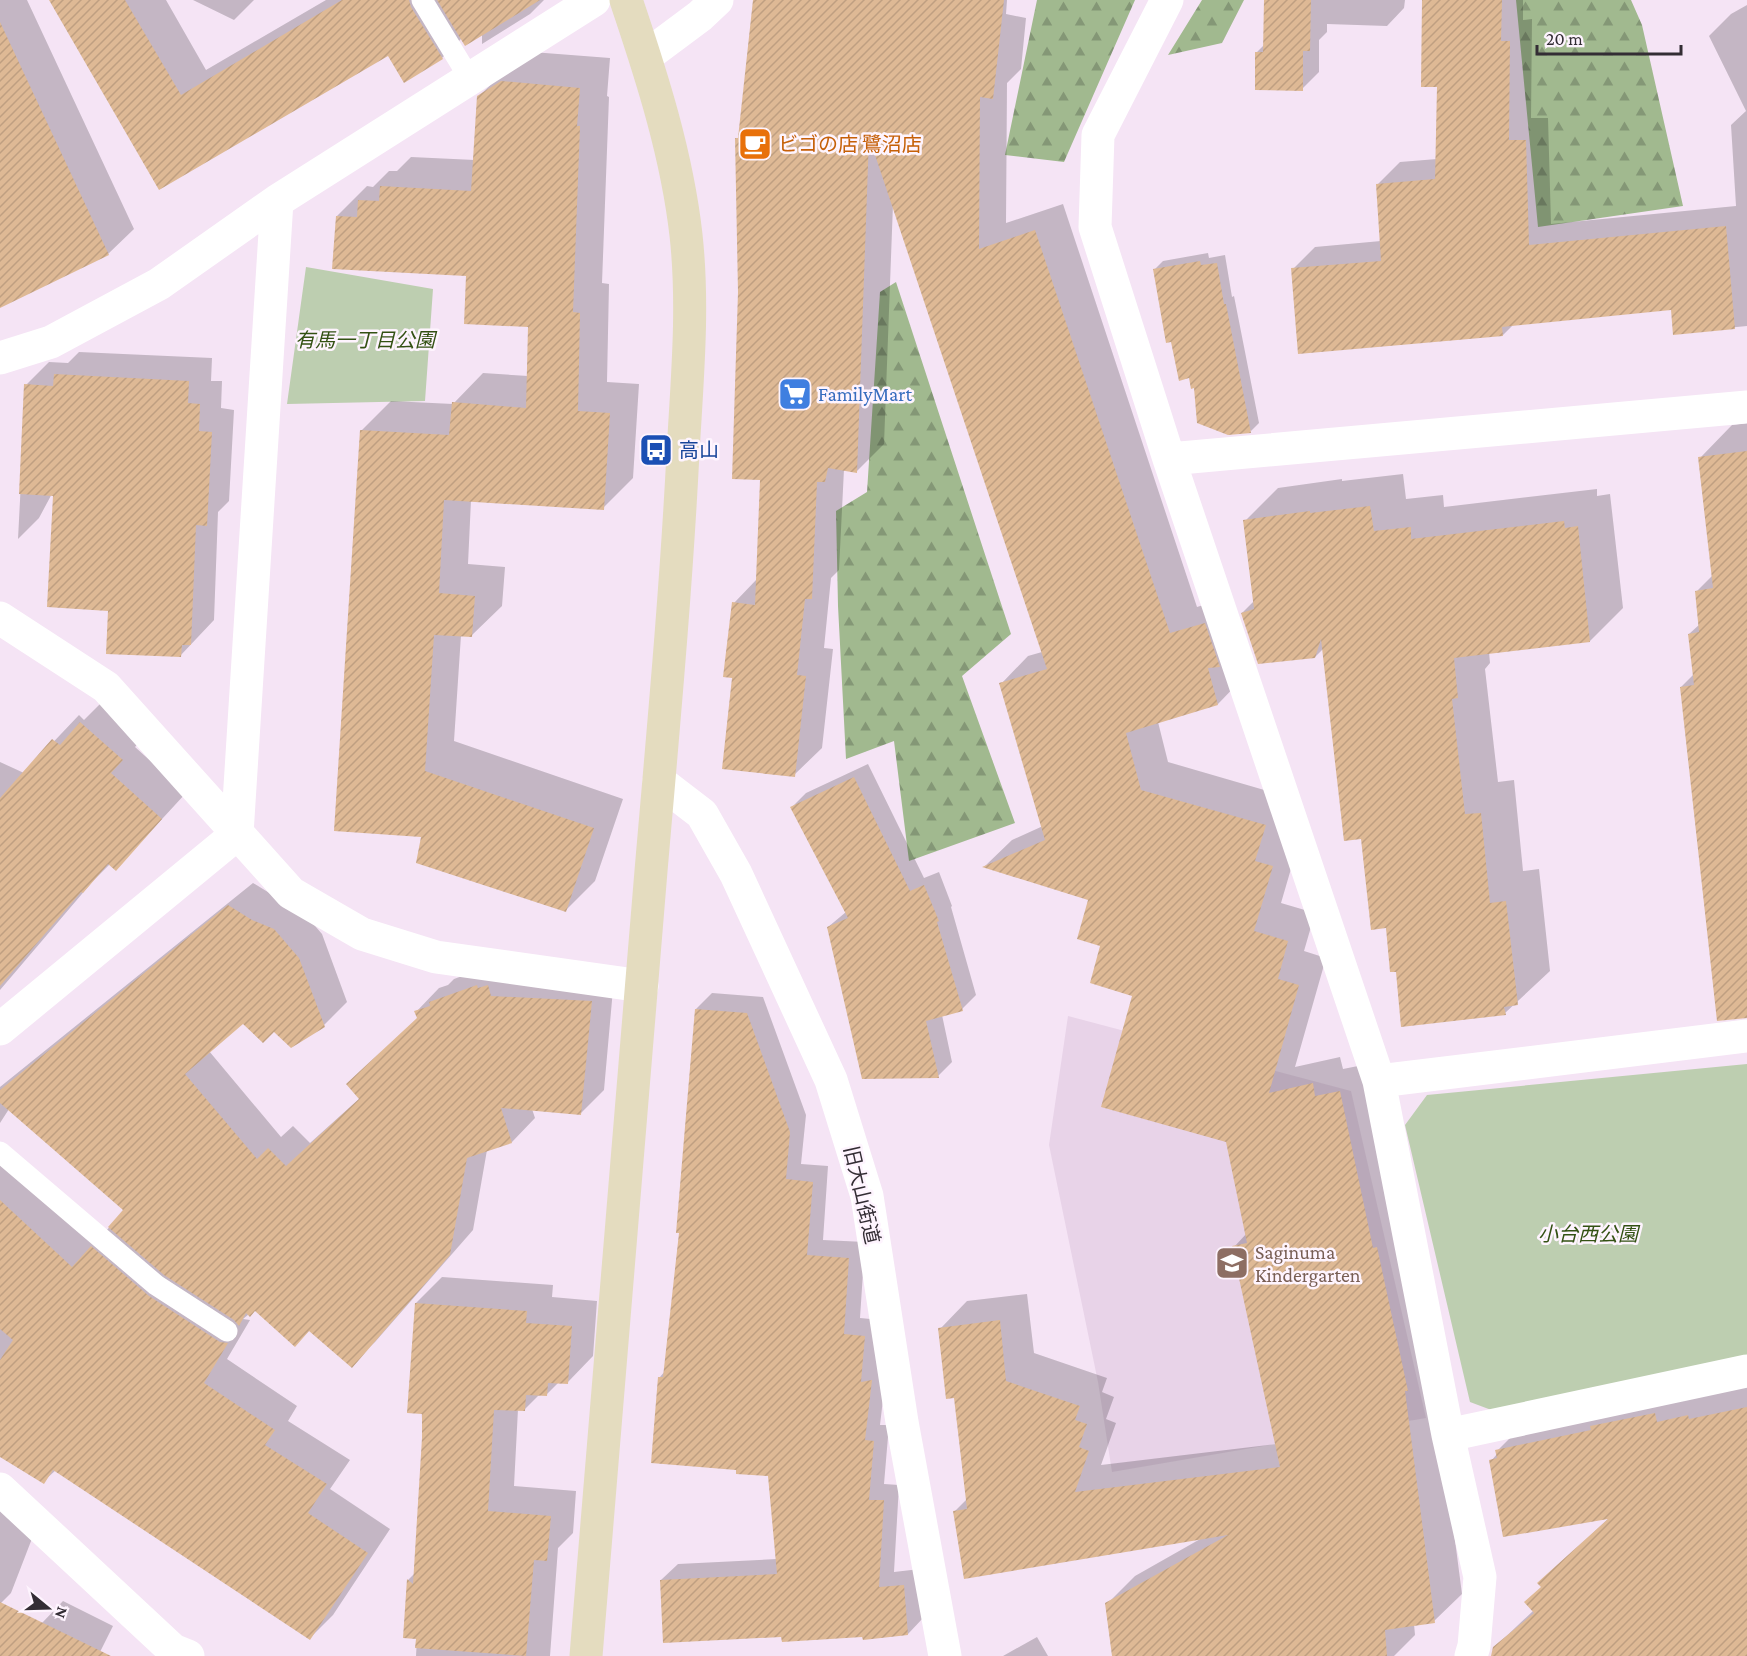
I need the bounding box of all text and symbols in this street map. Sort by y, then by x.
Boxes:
scale bar [1537,18,1681,56]
text: 20 m [1546,29,1583,49]
cafe icon: ビゴの店 鷺沼店 [737,126,773,162]
place label: ビゴの店 鷺沼店 [778,133,922,155]
park label: 有馬一丁目公園 [295,329,438,351]
supermarket icon: FamilyMart [777,376,813,412]
place label: FamilyMart [818,383,912,406]
bus stop icon: 高山 [638,432,674,468]
place label: 高山 [679,439,719,461]
street label: 旧大山街道 [840,1144,884,1246]
park label: 小台西公園 [1538,1223,1641,1245]
place label: Saginuma Kindergarten [1255,1241,1361,1287]
school or university icon: Saginuma Kindergarten [1214,1245,1250,1281]
north arrow [18,1578,78,1638]
text: N [52,1605,72,1621]

